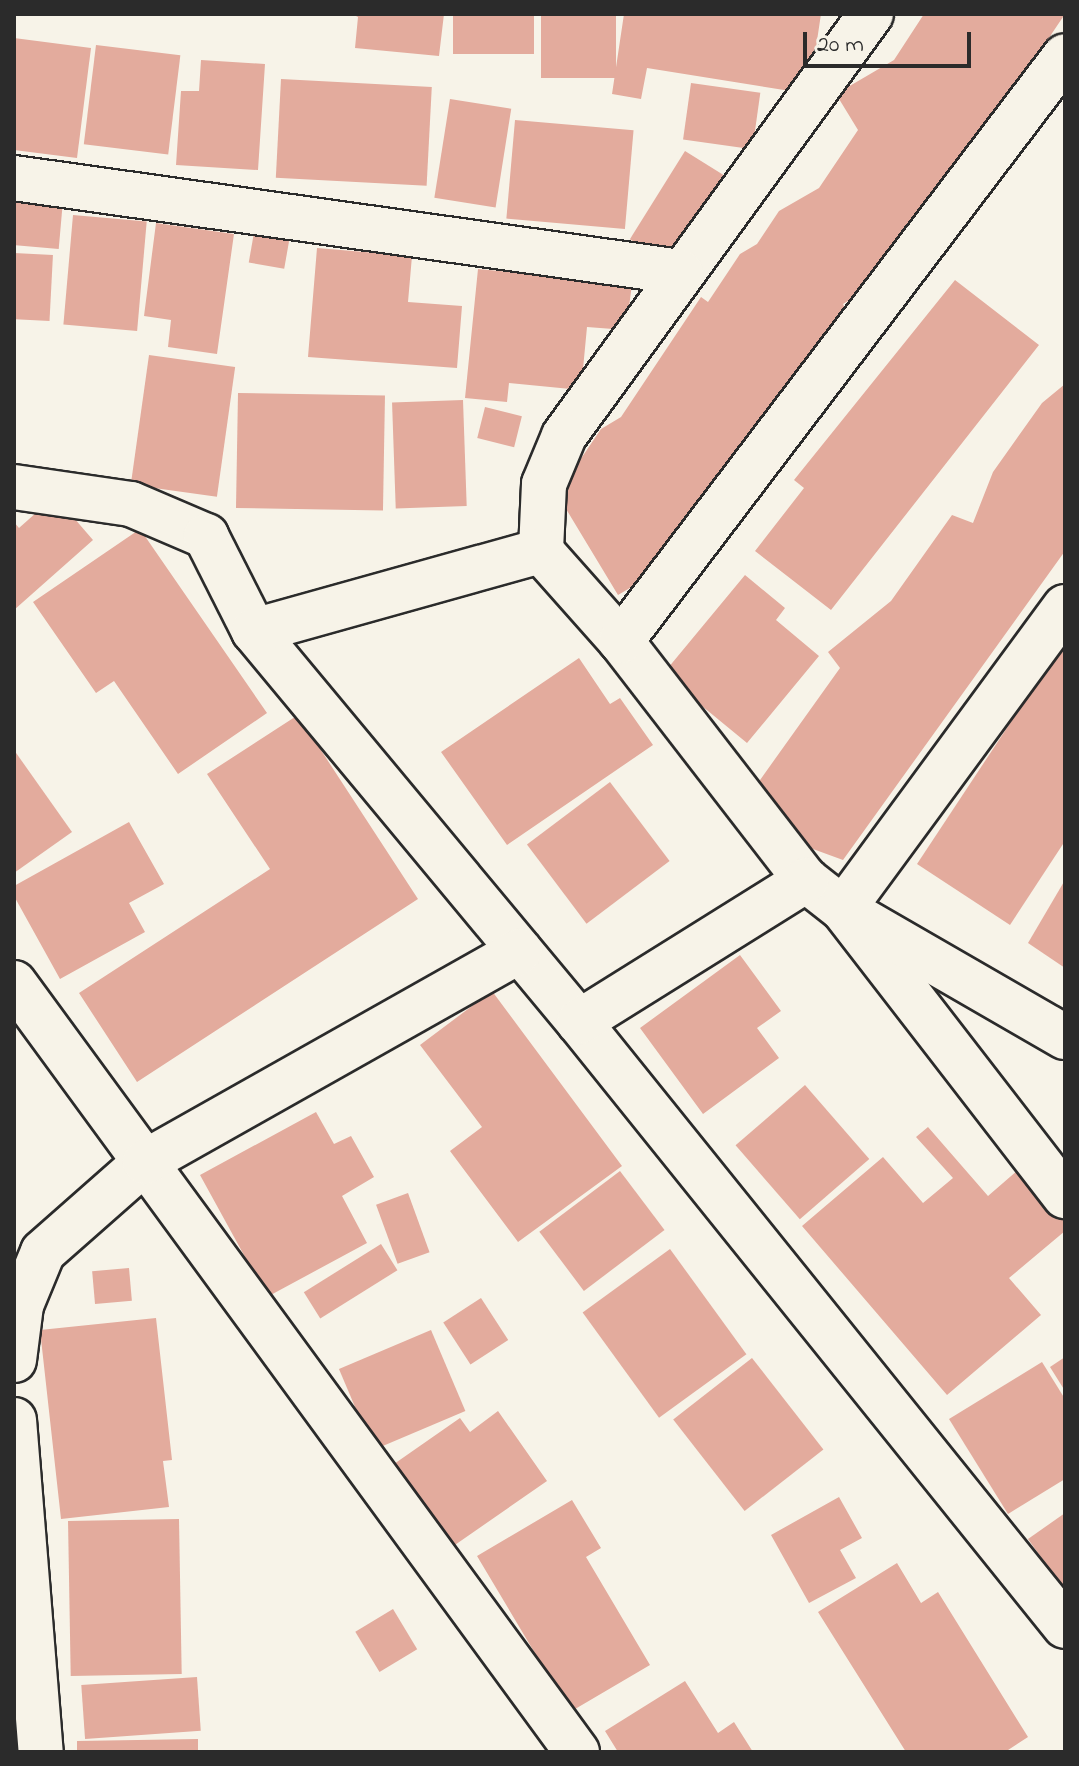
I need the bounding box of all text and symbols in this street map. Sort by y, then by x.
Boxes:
scale bar [807,16,975,66]
text: 20 m [817,28,864,63]

